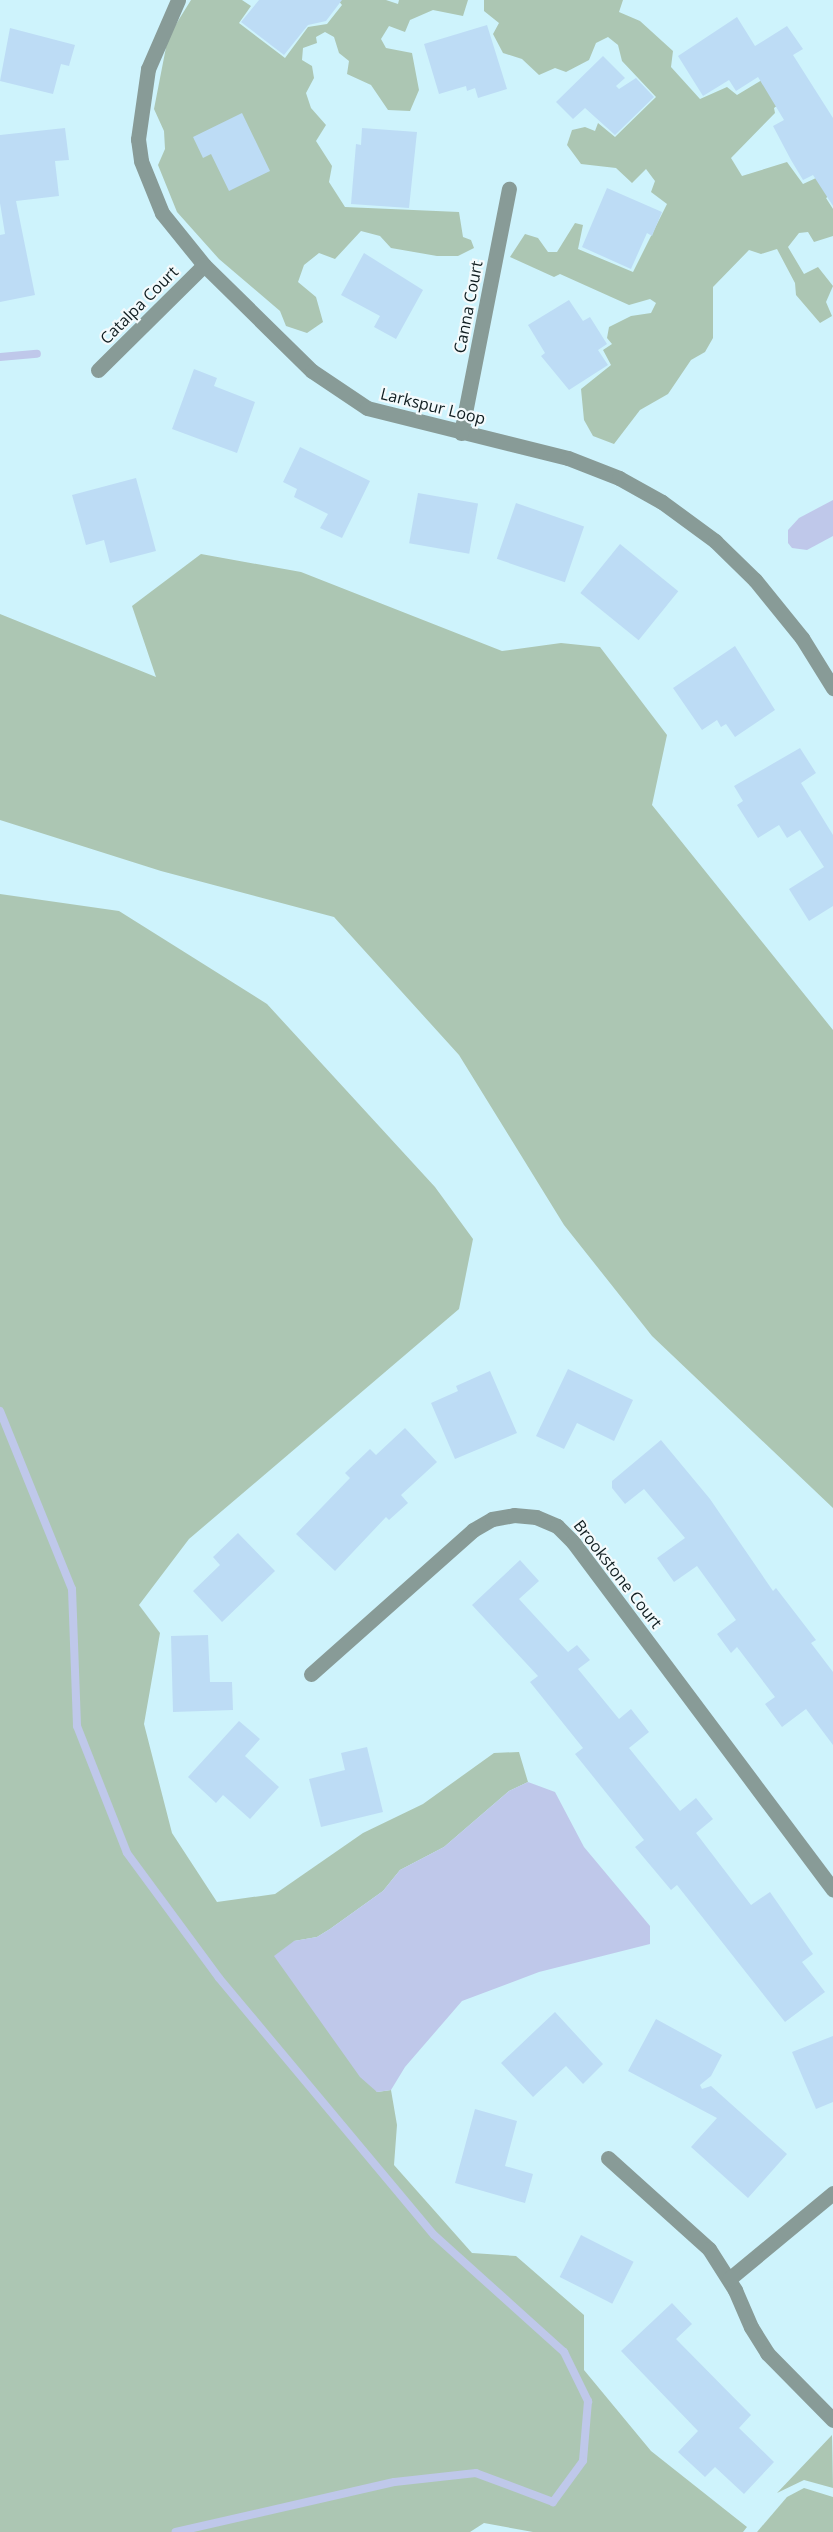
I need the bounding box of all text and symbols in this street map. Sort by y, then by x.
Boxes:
street label: Canna Court [450,259,486,355]
street label: Catalpa Court [96,262,182,348]
street label: Larkspur Loop [379,384,487,428]
street label: Brookstone Court [570,1516,666,1632]

